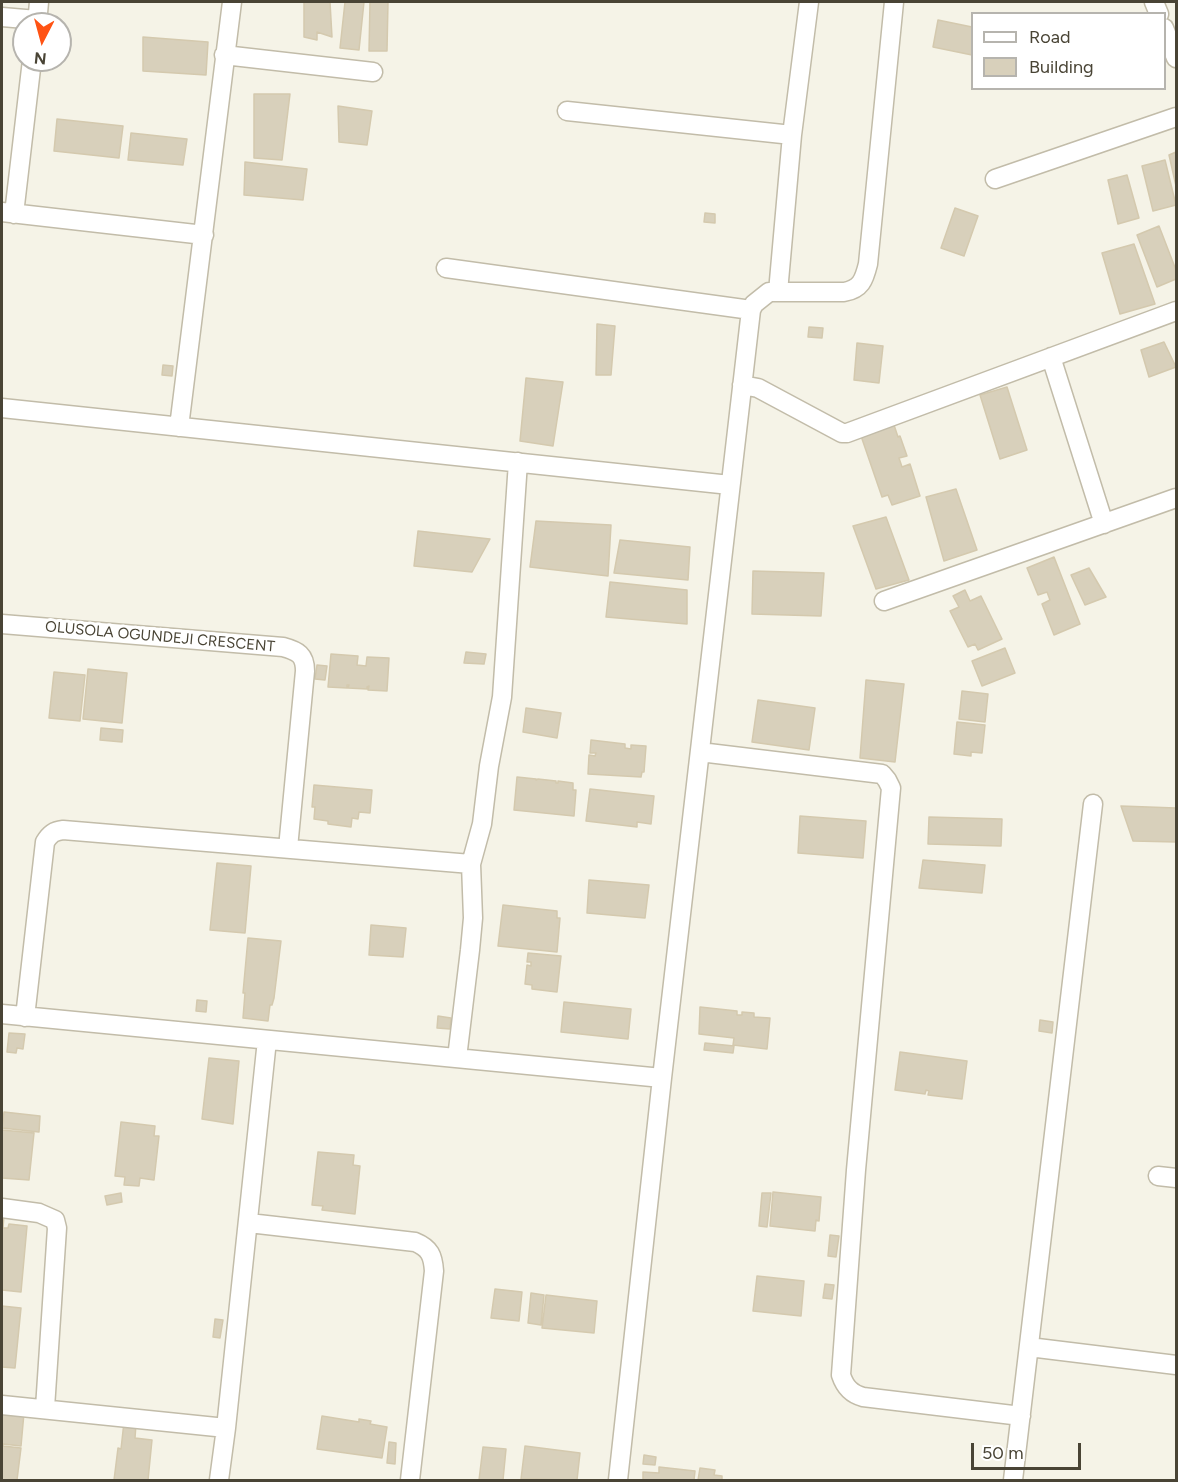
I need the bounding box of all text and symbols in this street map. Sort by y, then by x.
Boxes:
north arrow [12,12,72,72]
legend [971,12,1166,90]
text: Road [1029,26,1070,48]
text: N [33,48,47,69]
text: Building [1029,56,1094,78]
street label: OLUSOLA OGUNDEJI CRESCENT [44,618,276,656]
scale bar [974,1431,1084,1469]
text: 50 m [982,1442,1024,1464]

